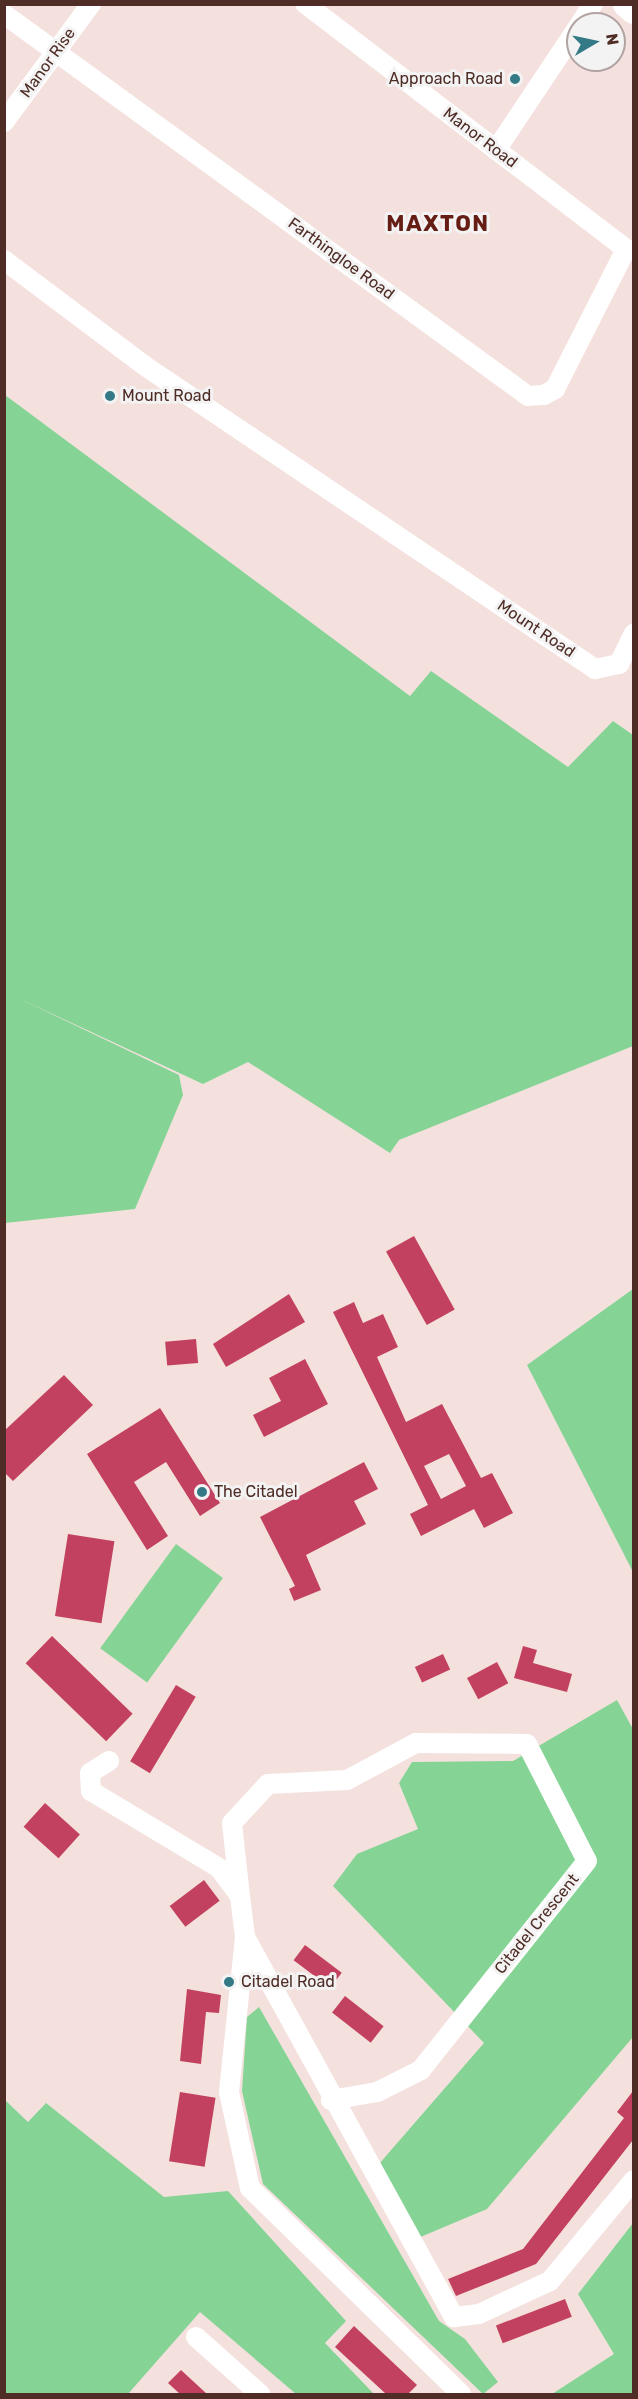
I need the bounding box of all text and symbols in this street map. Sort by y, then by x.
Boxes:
north arrow [566,12,626,72]
street label: Manor Rise [16,24,80,102]
text: N [602,32,623,47]
place label: Approach Road [389,69,503,89]
marker: Approach Road [508,72,522,86]
street label: Manor Road [439,104,521,172]
district label: MAXTON [386,211,490,237]
street label: Farthingloe Road [284,214,398,304]
place label: Mount Road [122,386,211,406]
marker: Mount Road [103,389,117,403]
street label: Mount Road [494,596,578,662]
place label: The Citadel [214,1482,298,1502]
marker: The Citadel [195,1485,209,1499]
street label: Citadel Crescent [491,1870,583,1978]
place label: Citadel Road [241,1972,335,1992]
marker: Citadel Road [222,1975,236,1989]

